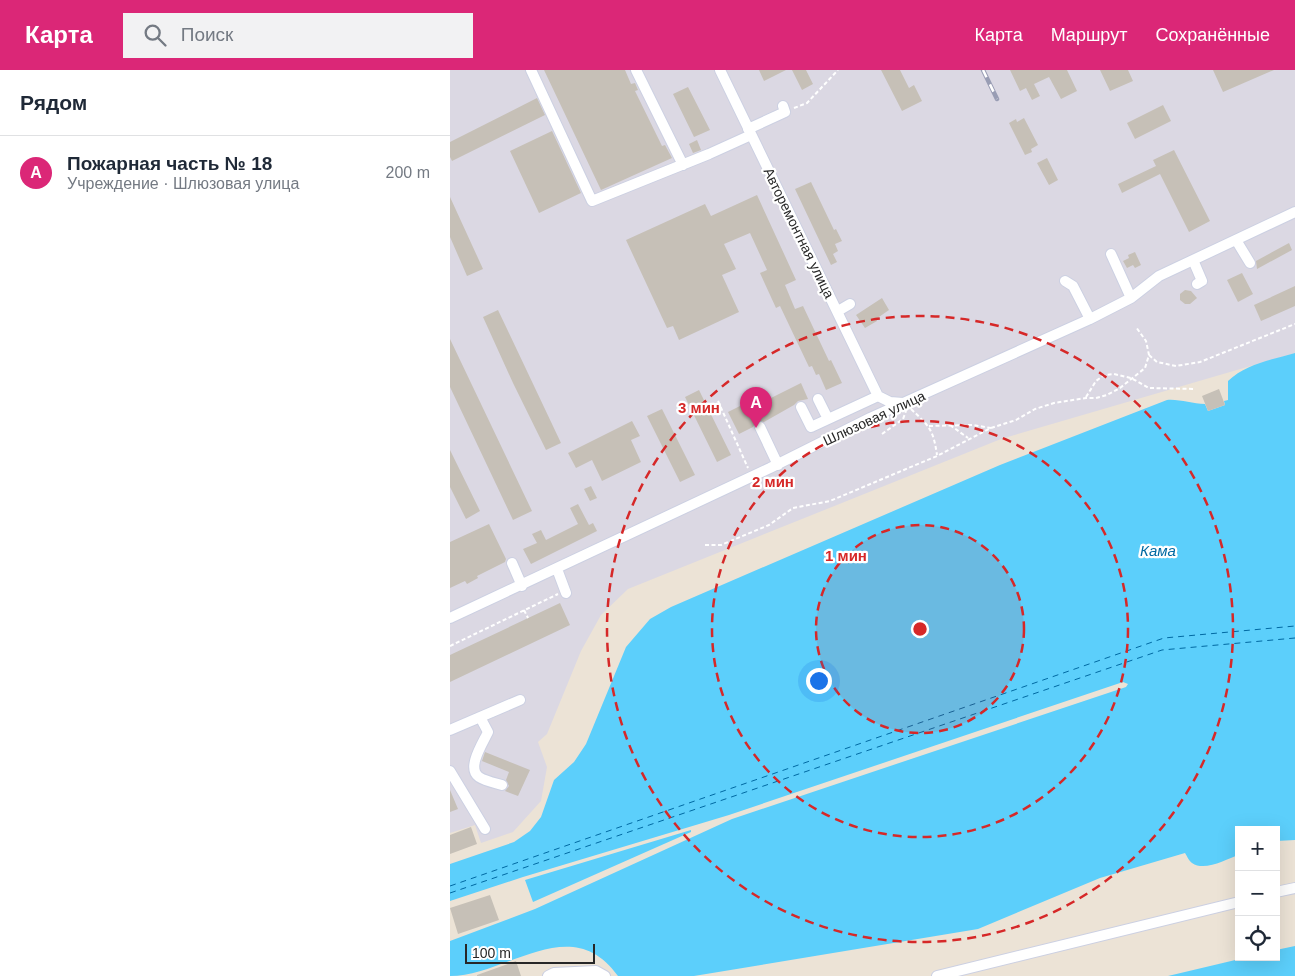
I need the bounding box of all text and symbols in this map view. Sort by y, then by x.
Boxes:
search box [123,13,473,58]
text: Карта [25,21,93,48]
icon: search [141,21,169,49]
text: Поиск [181,24,233,45]
text: Карта [975,25,1023,45]
text: Маршрут [1051,25,1127,45]
text: Сохранённые [1155,25,1270,45]
text: Рядом [20,91,87,114]
text: Пожарная часть № 18 [67,153,272,174]
text: A [30,164,42,181]
text: 200 m [386,164,430,181]
street label: Авторемонтная улица [760,165,838,301]
text: Учреждение · Шлюзовая улица [67,175,299,192]
pin: A [740,387,772,428]
street label: Шлюзовая улица [821,387,928,449]
text: 3 мин [678,399,720,416]
text: 2 мин [752,473,794,490]
water label: Кама [1140,542,1176,559]
text: 1 мин [825,547,867,564]
centre of rings [911,620,929,638]
your location [806,668,832,694]
map controls [1235,826,1280,961]
button: + [1235,826,1280,871]
button: − [1235,871,1280,916]
button: locate [1235,916,1280,961]
scale bar [465,941,595,964]
text: 100 m [472,945,511,961]

